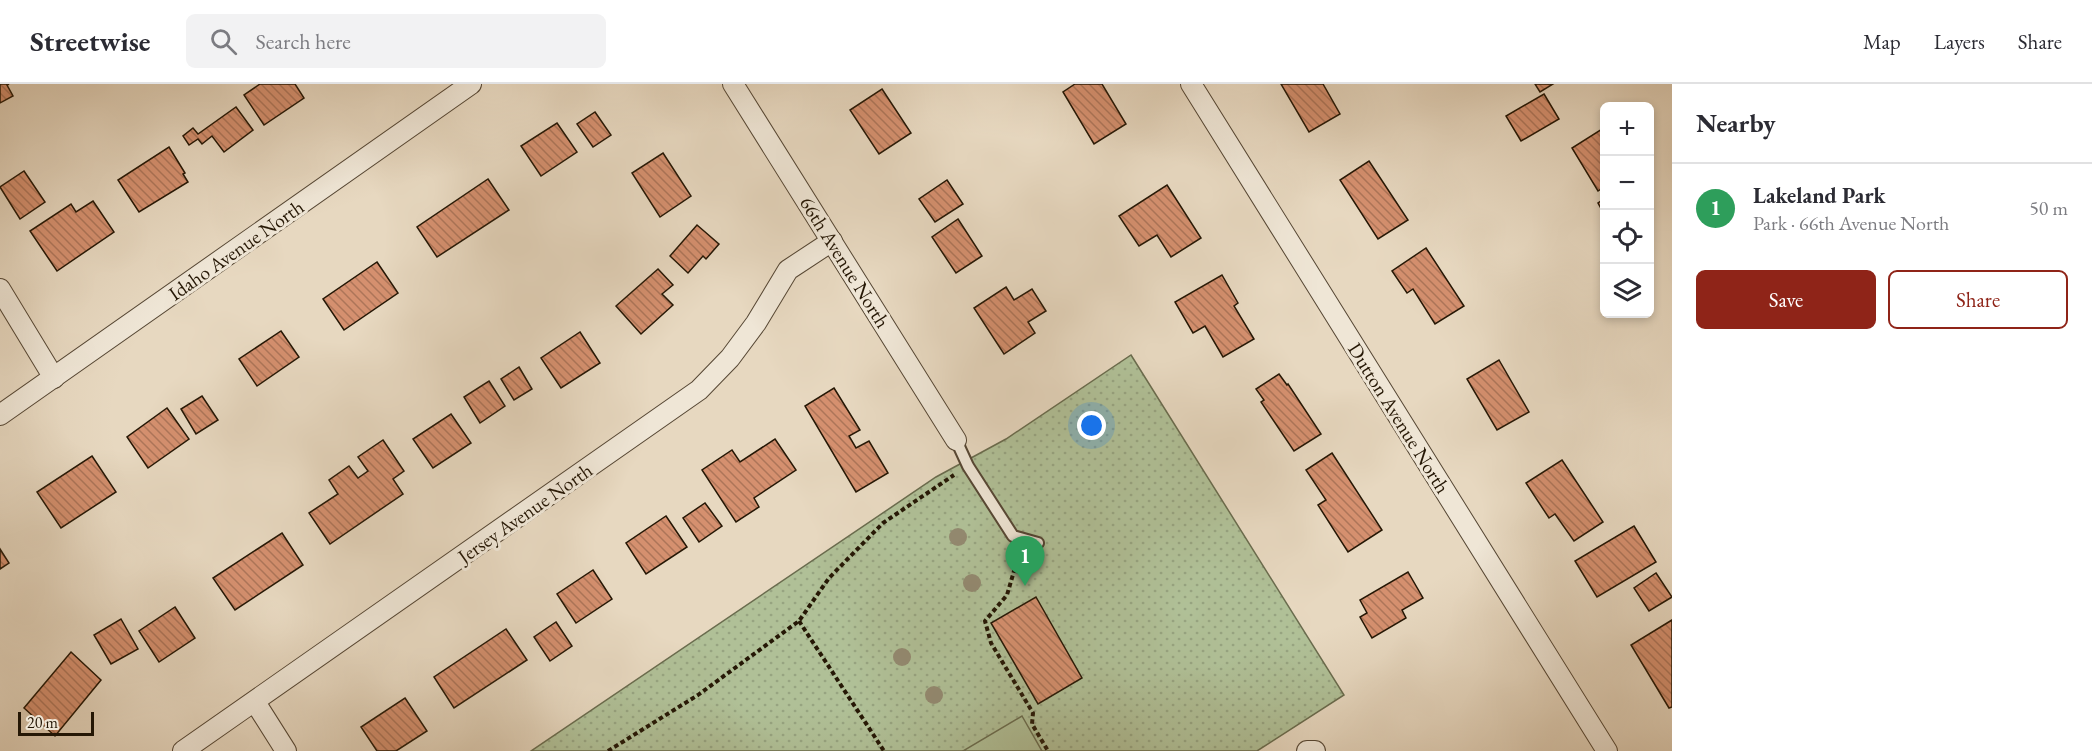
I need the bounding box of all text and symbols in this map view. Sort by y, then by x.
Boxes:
search box [186,14,606,68]
text: Streetwise [30,23,150,59]
icon: search [207,25,240,58]
text: Search here [255,27,351,56]
text: Map [1863,28,1901,55]
text: Layers [1934,28,1985,55]
text: Share [2018,28,2062,55]
map controls [1600,102,1654,318]
button: + [1600,102,1654,156]
text: Nearby [1696,106,1776,140]
button: − [1600,156,1654,210]
text: Lakeland Park [1753,181,1886,210]
street label: 66th Avenue North [794,191,896,333]
street label: Idaho Avenue North [163,194,309,306]
text: 1 [1710,195,1721,221]
text: 50 m [2029,195,2068,221]
button: locate [1600,210,1654,264]
text: Park · 66th Avenue North [1753,210,1949,236]
button: layers [1600,264,1654,318]
button: Save [1696,270,1876,329]
button: Share [1888,270,2068,329]
street label: Dutton Avenue North [1342,338,1456,498]
your location [1077,411,1106,440]
street label: Jersey Avenue North [451,457,597,570]
pin: 1 [1006,536,1044,586]
scale bar [18,709,94,736]
text: 20 m [27,712,58,733]

